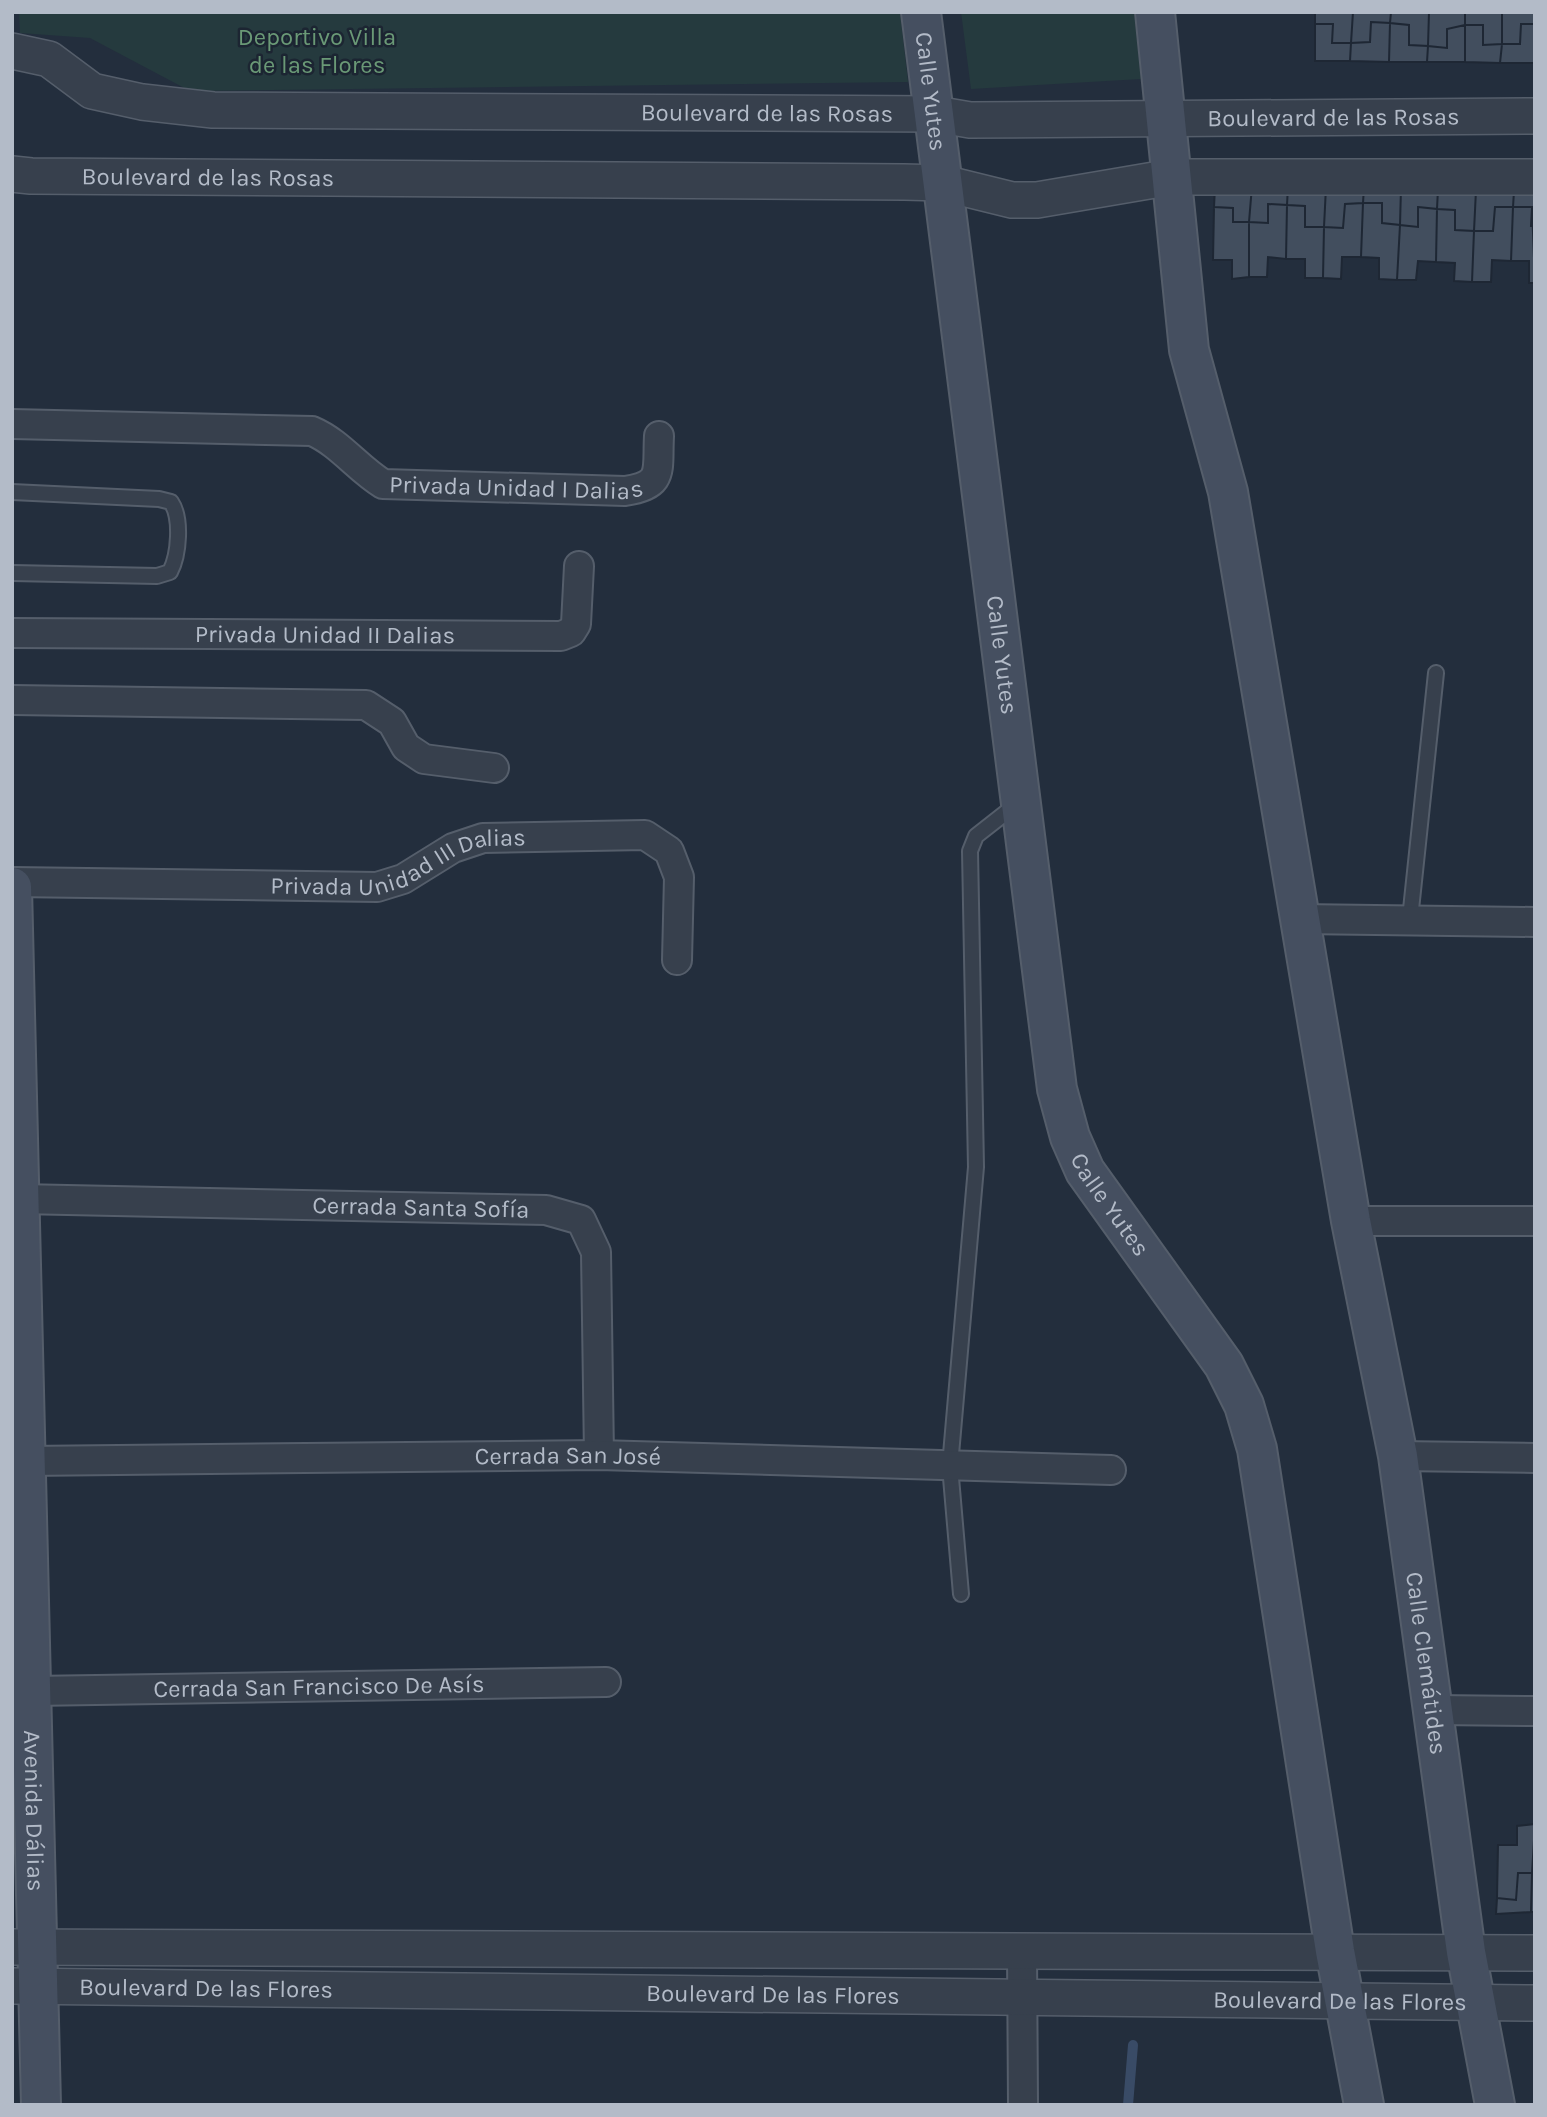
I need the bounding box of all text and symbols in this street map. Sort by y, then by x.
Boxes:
park label: Deportivo Villa de las Flores [238,23,396,79]
street label: Calle Yutes [910,30,952,152]
street label: Boulevard de las Rosas [641,98,893,128]
street label: Boulevard de las Rosas [1207,103,1460,132]
street label: Boulevard de las Rosas [82,162,334,192]
street label: Privada Unidad I Dalias [389,470,646,505]
street label: Calle Yutes [981,594,1024,716]
street label: Privada Unidad II Dalias [195,620,455,649]
street label: Privada Unidad III Dalias [270,823,526,901]
street label: Calle Yutes [1065,1149,1155,1262]
street label: Cerrada Santa Sofía [312,1191,530,1224]
street label: Cerrada San José [475,1441,662,1471]
street label: Calle Clemátides [1400,1570,1453,1756]
street label: Cerrada San Francisco De Asís [153,1670,485,1703]
street label: Avenida Dálias [18,1730,50,1892]
street label: Boulevard De las Flores [79,1973,333,2004]
street label: Boulevard De las Flores [646,1979,900,2010]
street label: Boulevard De las Flores [1213,1985,1467,2016]

